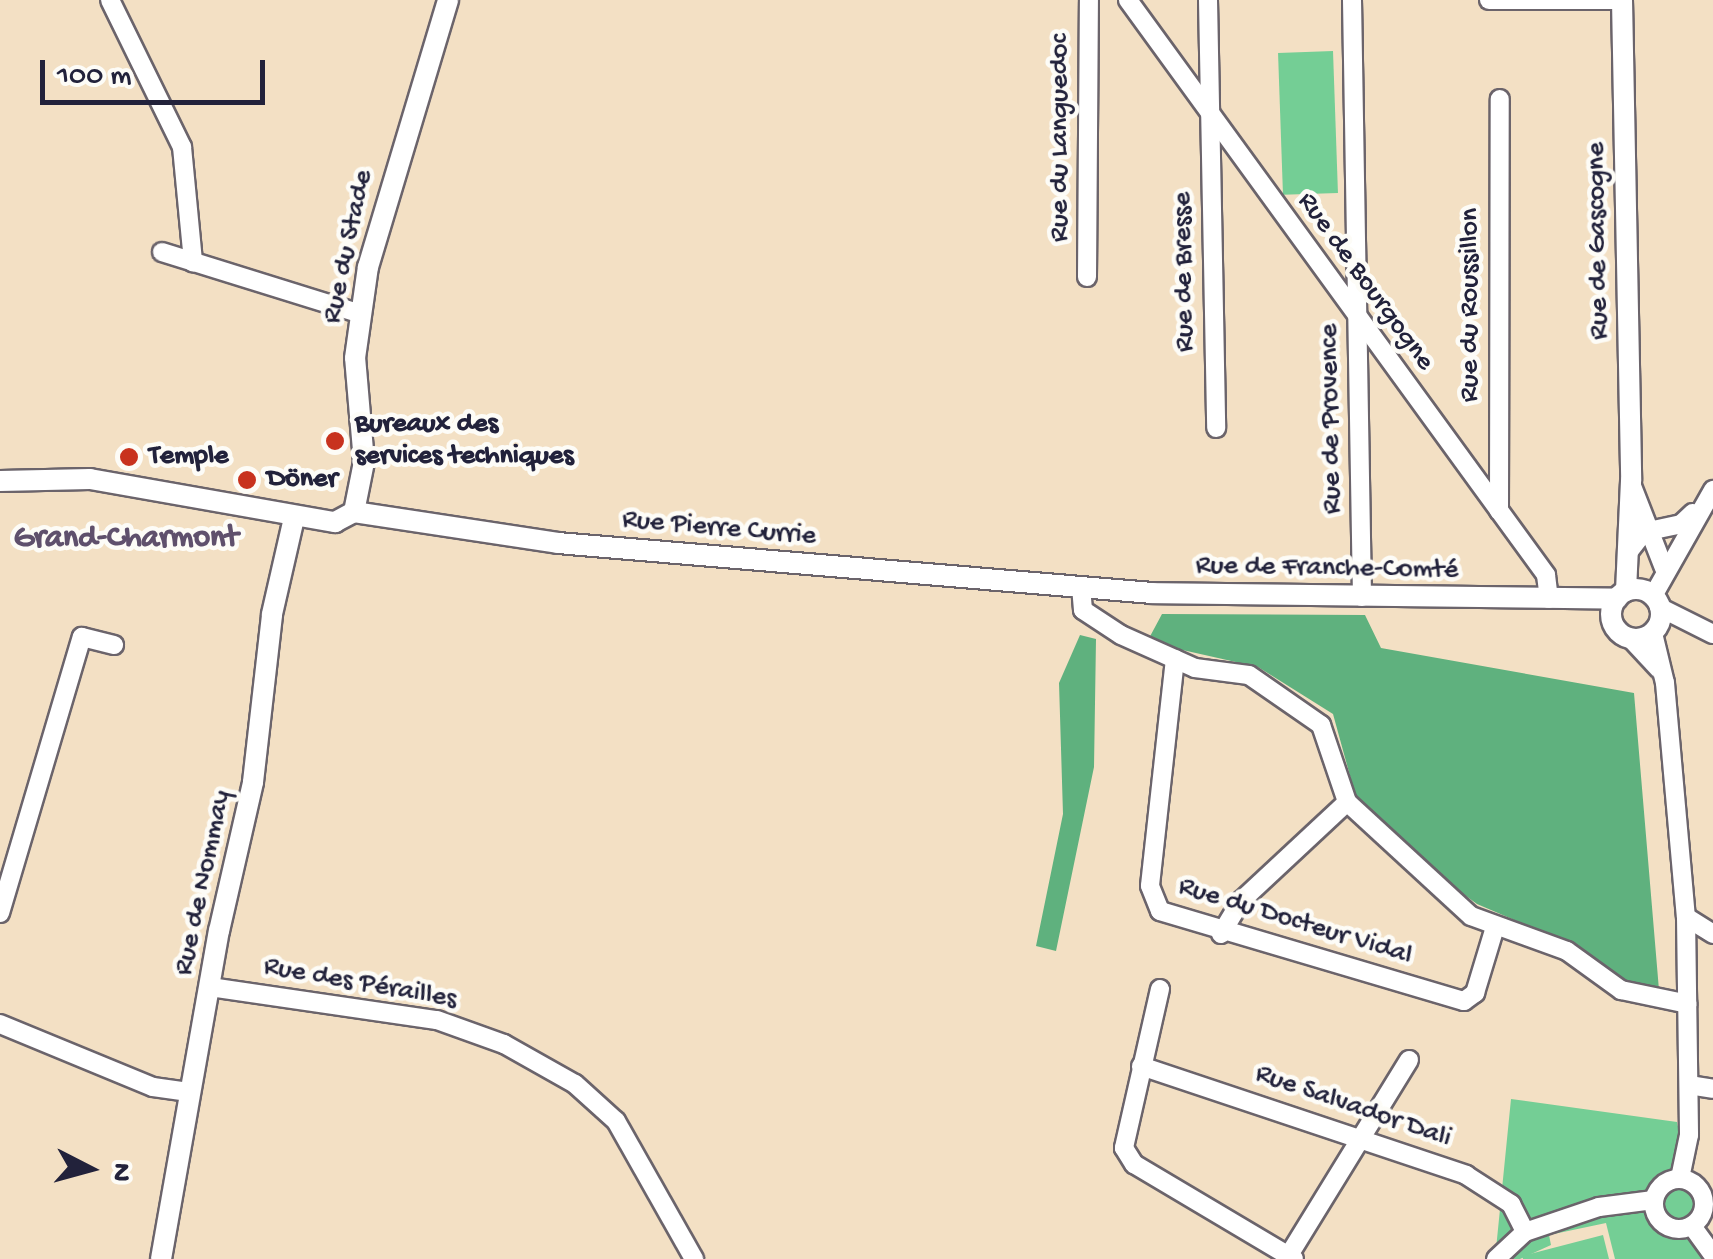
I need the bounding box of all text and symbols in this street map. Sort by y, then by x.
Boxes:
street label: Rue du Languedoc [1044,34,1078,242]
scale bar [45,40,270,102]
text: 100 m [57,60,132,95]
street label: Rue de Gascogne [1580,142,1618,340]
street label: Rue du Stade [316,167,382,327]
street label: Rue de Bourgogne [1289,186,1441,378]
street label: Rue de Bresse [1167,192,1203,352]
street label: Rue du Roussillon [1454,208,1488,402]
street label: Rue de Provence [1314,324,1350,514]
place label: Bureaux des services techniques [355,408,573,474]
marker: Bureaux des services techniques [324,430,346,452]
place label: Temple [149,440,229,474]
marker: Temple [118,446,140,468]
place label: Döner [267,463,337,497]
marker: Döner [236,469,258,491]
street label: Rue Pierre Currie [621,504,817,554]
district label: Grand-Charmont [14,520,238,558]
street label: Rue de Franche-Comté [1195,550,1459,588]
street label: Rue de Nommay [168,787,240,979]
street label: Rue du Docteur Vidal [1174,870,1416,974]
street label: Rue des Pérailles [261,951,459,1017]
street label: Rue Salvador Dali [1251,1058,1455,1156]
north arrow [40,1119,140,1219]
text: N [103,1161,138,1183]

